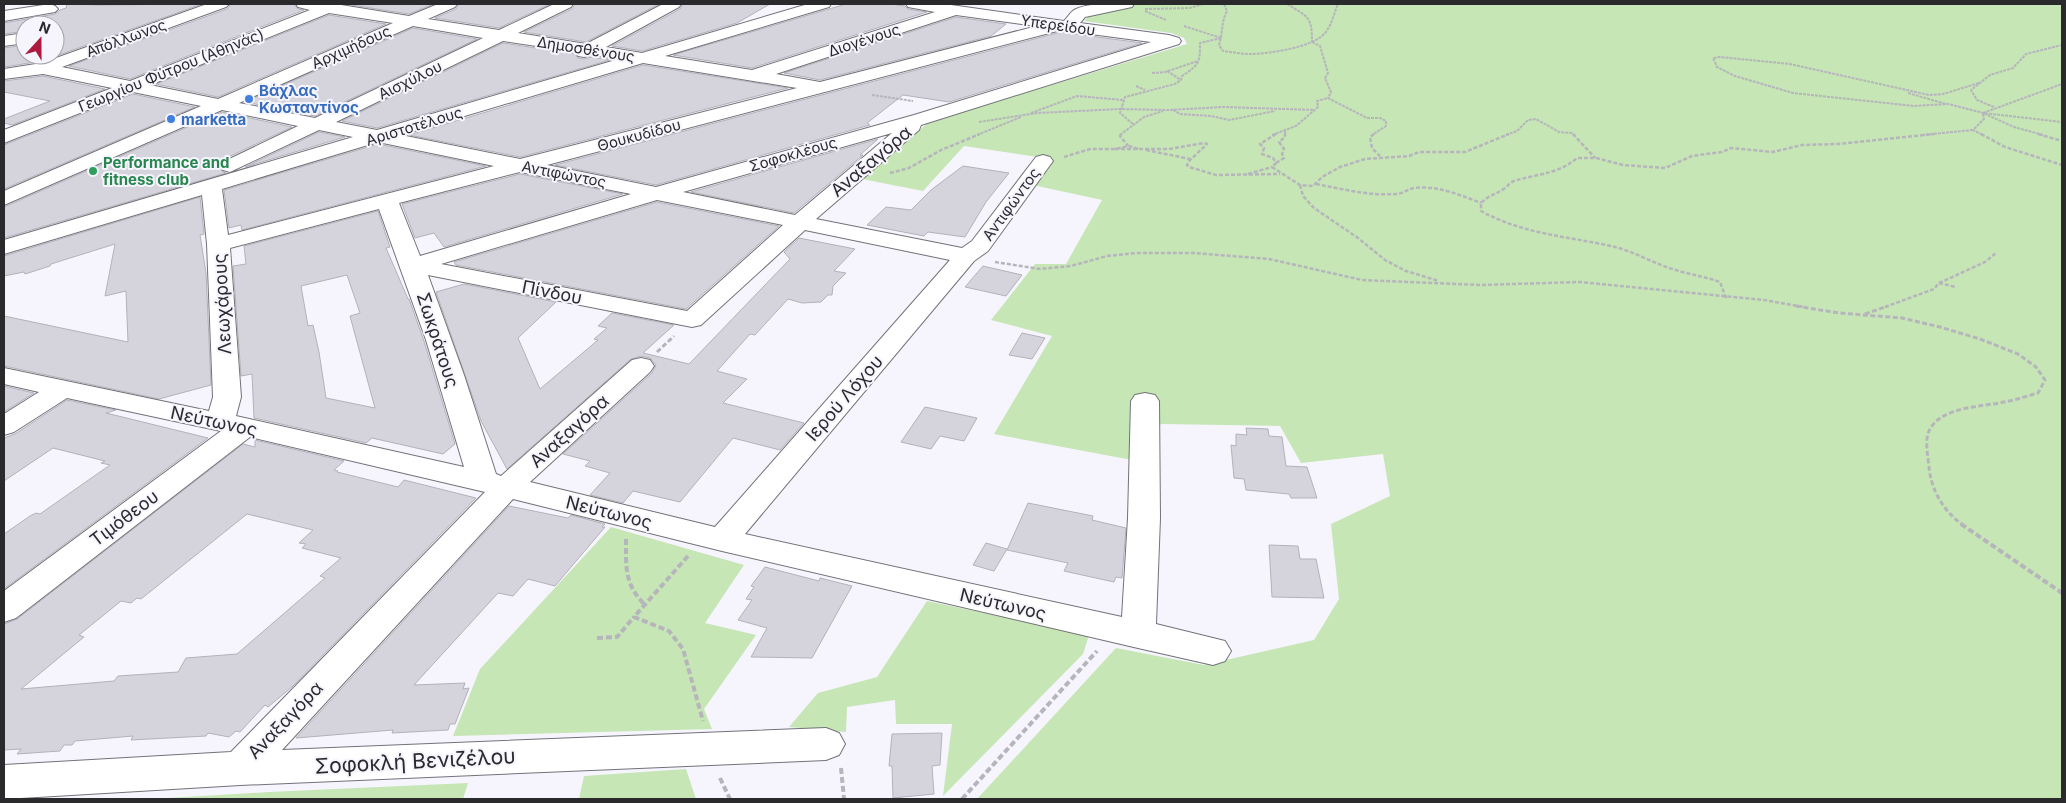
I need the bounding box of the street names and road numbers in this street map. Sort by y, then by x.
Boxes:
street label: Υπερείδου [1019,10,1097,40]
street label: Απόλλωνος [83,15,169,61]
street label: Διογένους [826,19,902,61]
street label: Αρχιμήδους [308,21,394,73]
street label: Γεωργίου Φύτρου (Αθηνάς) [75,24,267,116]
street label: Δημοσθένους [536,32,636,66]
street label: Αισχύλου [375,56,445,104]
street label: Αριστοτέλους [363,102,465,150]
street label: Θουκυδίδου [595,115,683,155]
street label: Αναξαγόρα [826,121,916,201]
street label: Σοφοκλέους [747,132,839,176]
street label: Αντιφώντος [520,157,608,191]
street label: Αντιφώντος [978,164,1044,244]
street label: Λεωχάρους [209,253,235,355]
street label: Πίνδου [520,276,584,308]
street label: Σωκράτους [413,290,463,390]
street label: Ιερού Λόχου [801,351,887,445]
street label: Αναξαγόρα [525,390,613,472]
street label: Νεύτωνος [169,402,259,440]
street label: Τιμόθεου [86,485,162,551]
street label: Νεύτωνος [564,491,654,533]
street label: Νεύτωνος [958,584,1048,624]
street label: Αναξαγόρα [243,677,327,763]
street label: Σοφοκλή Βενιζέλου [314,743,516,779]

